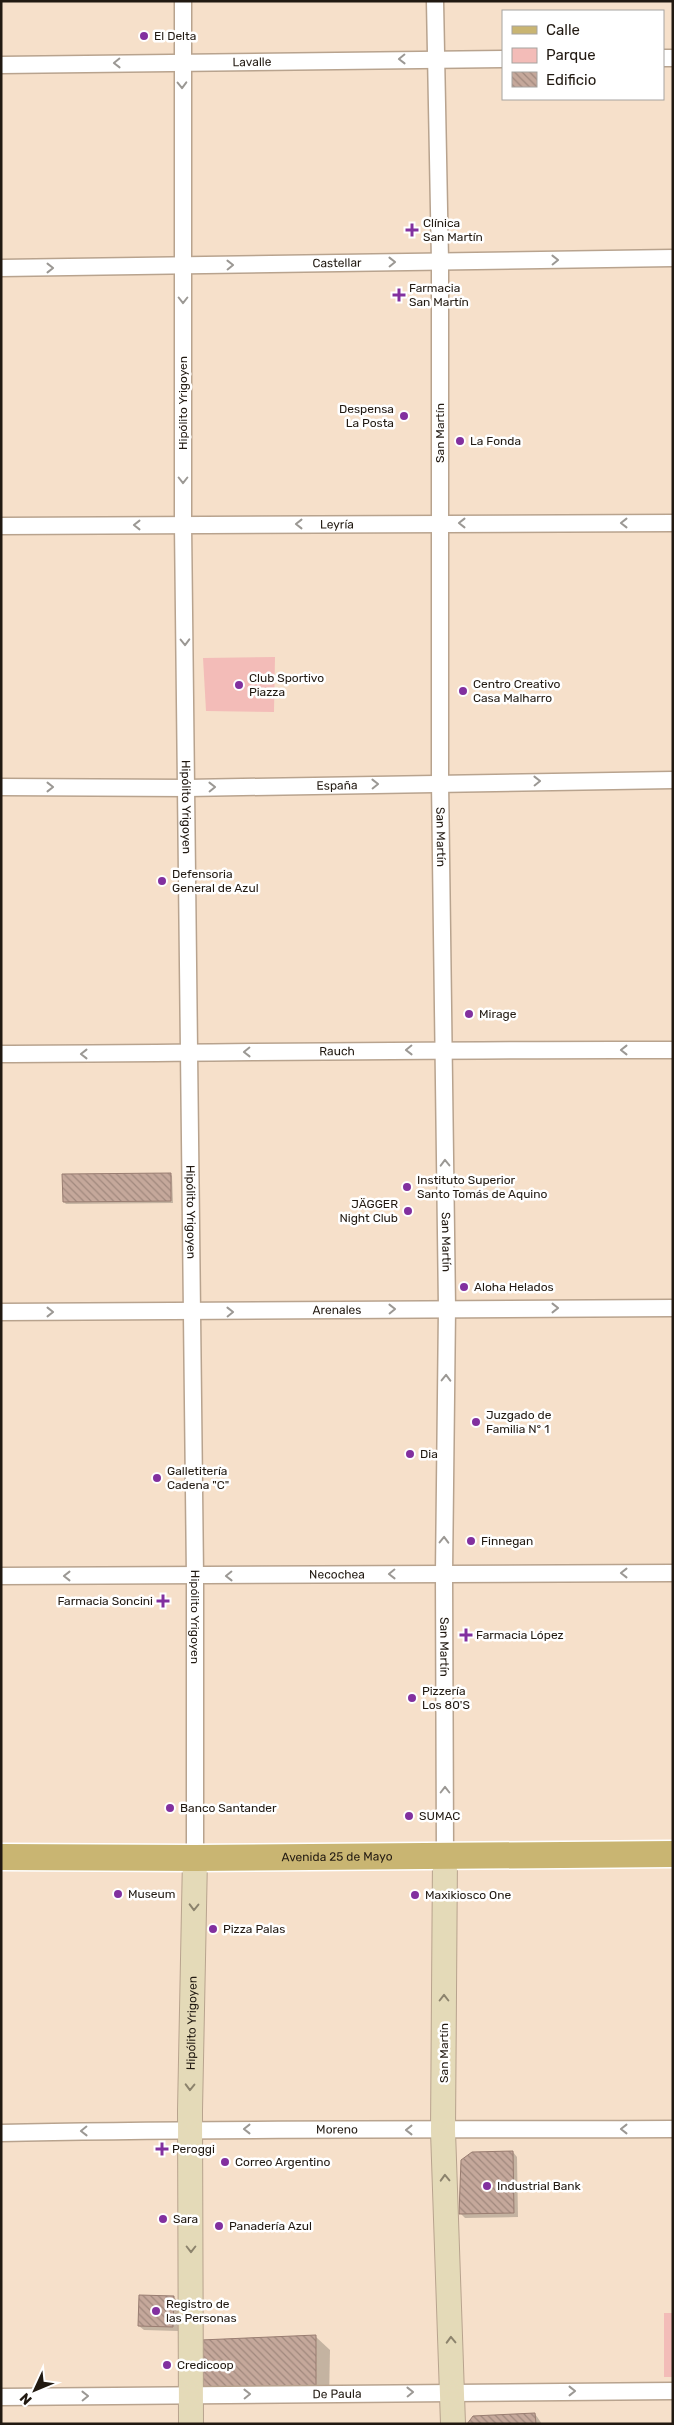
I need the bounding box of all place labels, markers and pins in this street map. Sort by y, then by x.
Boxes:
place label: El Delta [154,29,196,43]
marker: El Delta [138,30,150,42]
place label: Clínica San Martín [423,216,483,244]
marker: Clínica San Martín [405,223,419,237]
place label: Farmacia San Martín [409,281,469,309]
marker: Farmacia San Martín [393,289,405,301]
place label: Despensa La Posta [339,402,394,430]
marker: Despensa La Posta [398,410,410,422]
place label: La Fonda [470,434,521,448]
marker: La Fonda [454,435,466,447]
place label: Club Sportivo Piazza [249,671,324,699]
place label: Centro Creativo Casa Malharro [473,677,561,705]
marker: Club Sportivo Piazza [233,679,245,691]
marker: Centro Creativo Casa Malharro [457,685,469,697]
place label: Defensoria General de Azul [172,867,259,895]
marker: Defensoria General de Azul [156,875,168,887]
place label: Mirage [479,1007,517,1021]
marker: Mirage [463,1008,475,1020]
place label: Instituto Superior Santo Tomás de Aquino [417,1173,548,1201]
marker: Instituto Superior Santo Tomás de Aquino [401,1181,413,1193]
place label: JÄGGER Night Club [339,1197,398,1225]
marker: JÄGGER Night Club [402,1205,414,1217]
place label: Aloha Helados [474,1280,554,1294]
marker: Aloha Helados [458,1281,470,1293]
place label: Juzgado de Familia N° 1 [486,1408,552,1436]
marker: Juzgado de Familia N° 1 [470,1416,482,1428]
place label: Dia [420,1447,438,1461]
marker: Dia [404,1448,416,1460]
place label: Galletitería Cadena "C" [167,1464,229,1492]
marker: Galletitería Cadena "C" [151,1472,163,1484]
place label: Finnegan [481,1534,533,1548]
marker: Finnegan [465,1535,477,1547]
place label: Farmacia Soncini [57,1594,153,1608]
marker: Farmacia Soncini [157,1595,169,1607]
place label: Farmacia López [476,1628,564,1642]
marker: Farmacia López [460,1629,472,1641]
place label: Pizzería Los 80'S [422,1684,470,1712]
marker: Pizzería Los 80'S [406,1692,418,1704]
place label: Banco Santander [180,1801,277,1815]
marker: Banco Santander [164,1802,176,1814]
place label: SUMAC [419,1809,460,1823]
marker: SUMAC [403,1810,415,1822]
place label: Museum [128,1887,175,1901]
marker: Museum [112,1888,124,1900]
place label: Maxikiosco One [425,1888,511,1902]
marker: Maxikiosco One [409,1889,421,1901]
place label: Pizza Palas [223,1922,285,1936]
marker: Pizza Palas [207,1923,219,1935]
place label: Peroggi [172,2142,215,2156]
marker: Peroggi [156,2143,168,2155]
place label: Correo Argentino [235,2155,331,2169]
marker: Correo Argentino [219,2156,231,2168]
place label: Industrial Bank [497,2179,582,2193]
marker: Industrial Bank [481,2180,493,2192]
place label: Sara [173,2212,198,2226]
marker: Sara [157,2213,169,2225]
place label: Panadería Azul [229,2219,312,2233]
marker: Panadería Azul [213,2220,225,2232]
place label: Registro de las Personas [166,2297,237,2325]
marker: Registro de las Personas [150,2305,162,2317]
place label: Credicoop [177,2358,234,2372]
marker: Credicoop [161,2359,173,2371]

